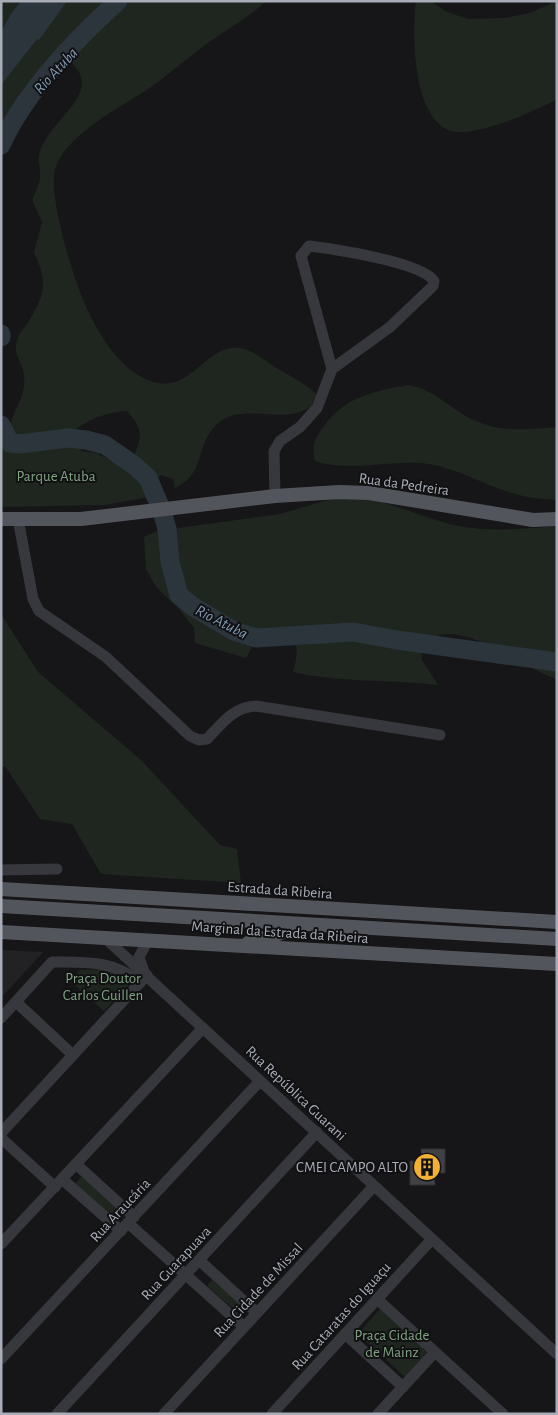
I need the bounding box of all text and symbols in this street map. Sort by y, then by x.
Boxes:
water label: Rio Atuba [31,45,81,97]
park label: Parque Atuba [16,469,96,484]
street label: Rua da Pedreira [358,471,450,498]
water label: Rio Atuba [193,602,250,642]
street label: Estrada da Ribeira [227,879,333,902]
street label: Marginal da Estrada da Ribeira [191,919,369,946]
park label: Praça Doutor Carlos Guillen [63,971,143,1003]
street label: Rua República Guarani [243,1043,349,1144]
building icon: CMEI CAMPO ALTO [412,1152,442,1182]
place label: CMEI CAMPO ALTO [296,1160,408,1175]
street label: Rua Araucária [87,1176,153,1245]
street label: Rua Guarapuava [139,1223,214,1303]
street label: Rua Cidade de Missal [211,1240,306,1340]
street label: Rua Cataratas do Iguaçu [289,1259,394,1373]
park label: Praça Cidade de Mainz [354,1328,430,1360]

